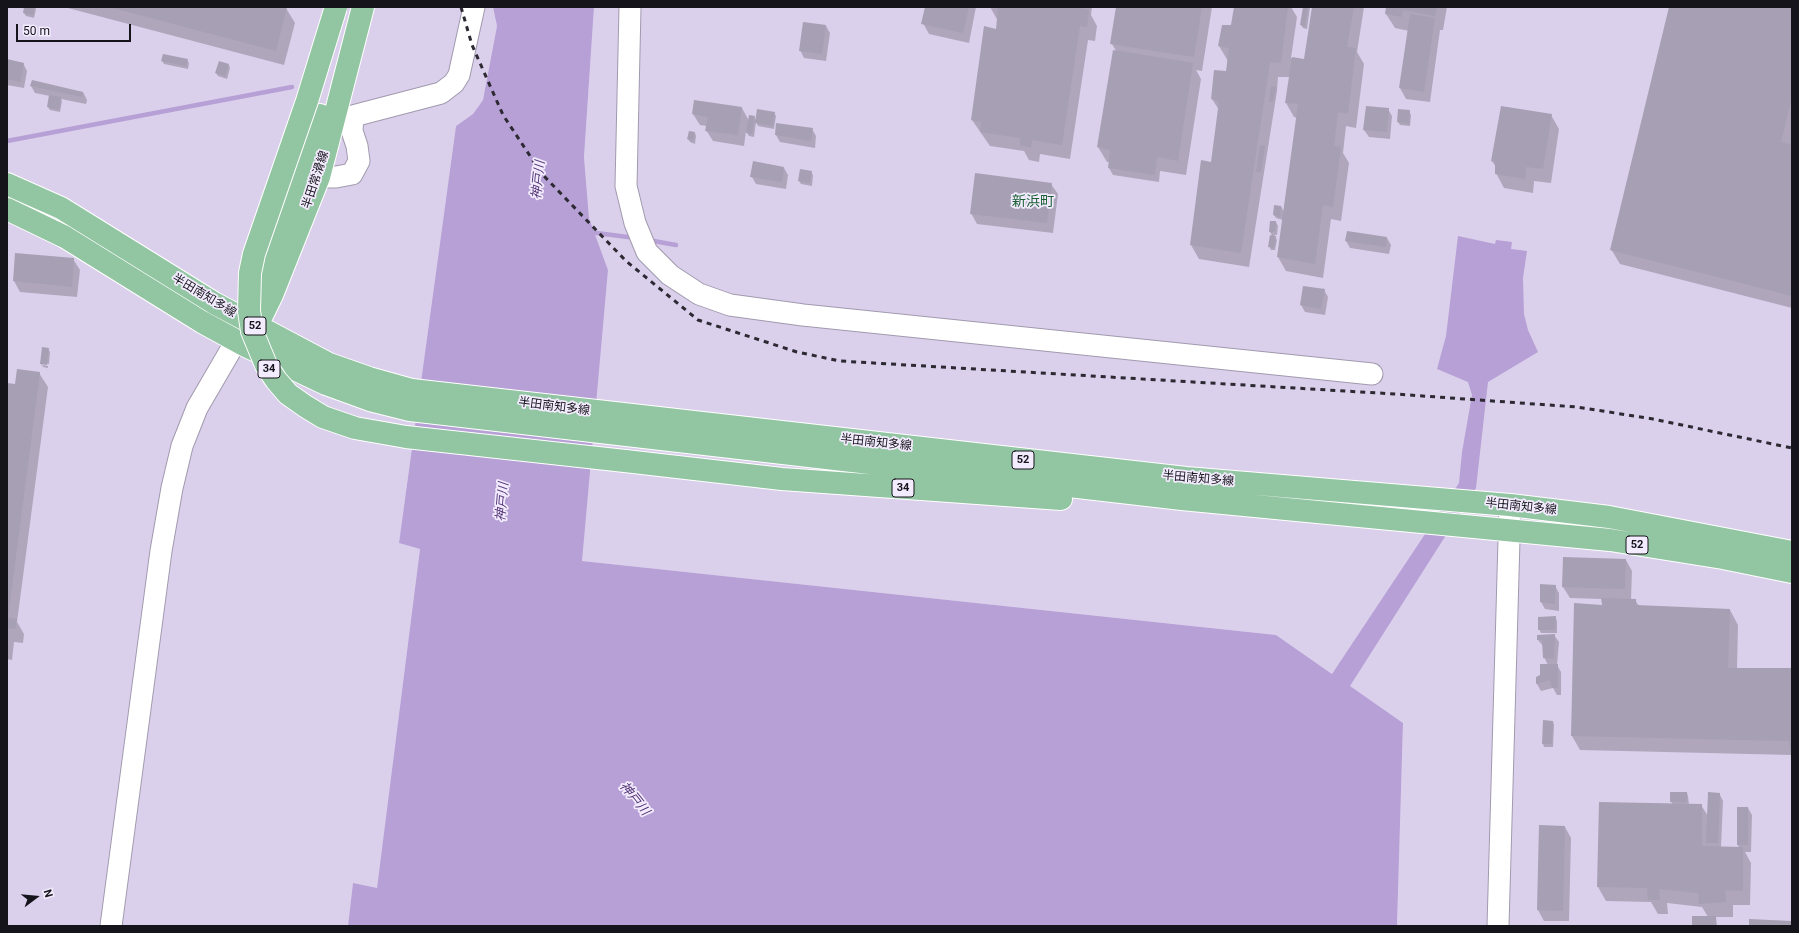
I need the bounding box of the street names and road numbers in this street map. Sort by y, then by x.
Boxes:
street label: 半田常滑線 [300,149,332,211]
street label: 半田南知多線 [169,271,239,321]
road number: 52 [244,317,266,335]
road number: 34 [258,360,280,378]
street label: 半田南知多線 [517,395,591,419]
street label: 半田南知多線 [839,432,913,454]
road number: 52 [1012,451,1034,469]
street label: 半田南知多線 [1162,469,1234,489]
road number: 34 [892,479,914,497]
street label: 半田南知多線 [1484,496,1558,518]
road number: 52 [1626,536,1648,554]

